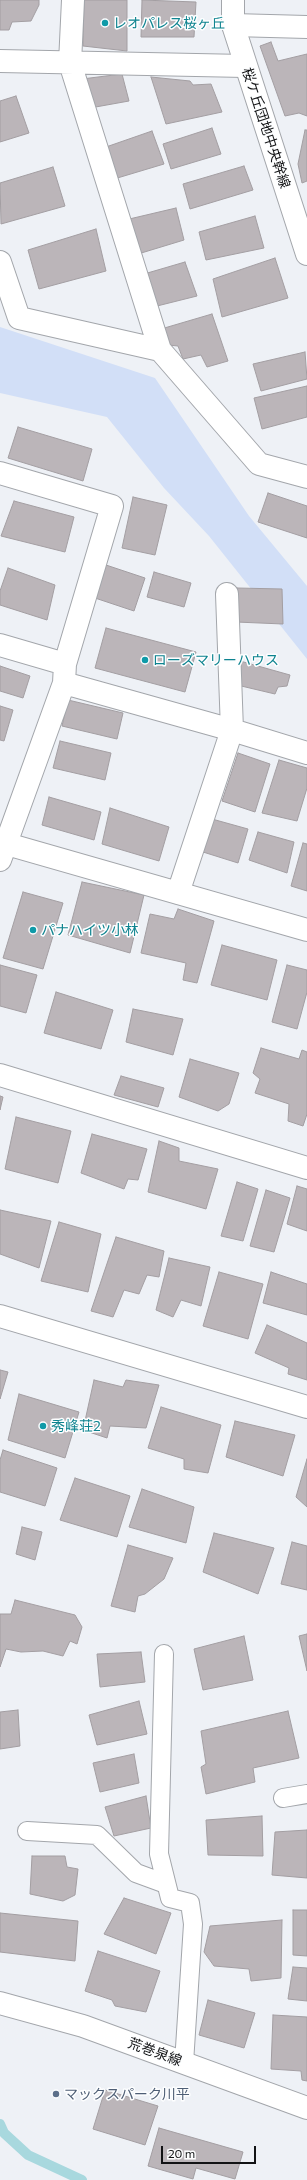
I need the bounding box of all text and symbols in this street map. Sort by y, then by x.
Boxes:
place label: レオパレス桜ヶ丘 [113,15,225,31]
marker: レオパレス桜ヶ丘 [100,18,110,28]
street label: 桜ケ丘団地中央幹線 [239,65,293,191]
place label: ローズマリーハウス [153,652,279,668]
marker: ローズマリーハウス [140,655,150,665]
place label: パナハイツ小林 [41,922,139,938]
marker: パナハイツ小林 [28,925,38,935]
place label: 秀峰荘2 [51,1418,101,1434]
marker: 秀峰荘2 [38,1421,48,1431]
street label: 荒巻泉線 [126,2035,184,2069]
place label: マックスパーク川平 [64,2086,190,2102]
marker: マックスパーク川平 [51,2089,61,2099]
scale bar [163,2138,258,2164]
text: 20 m [168,2146,195,2160]

